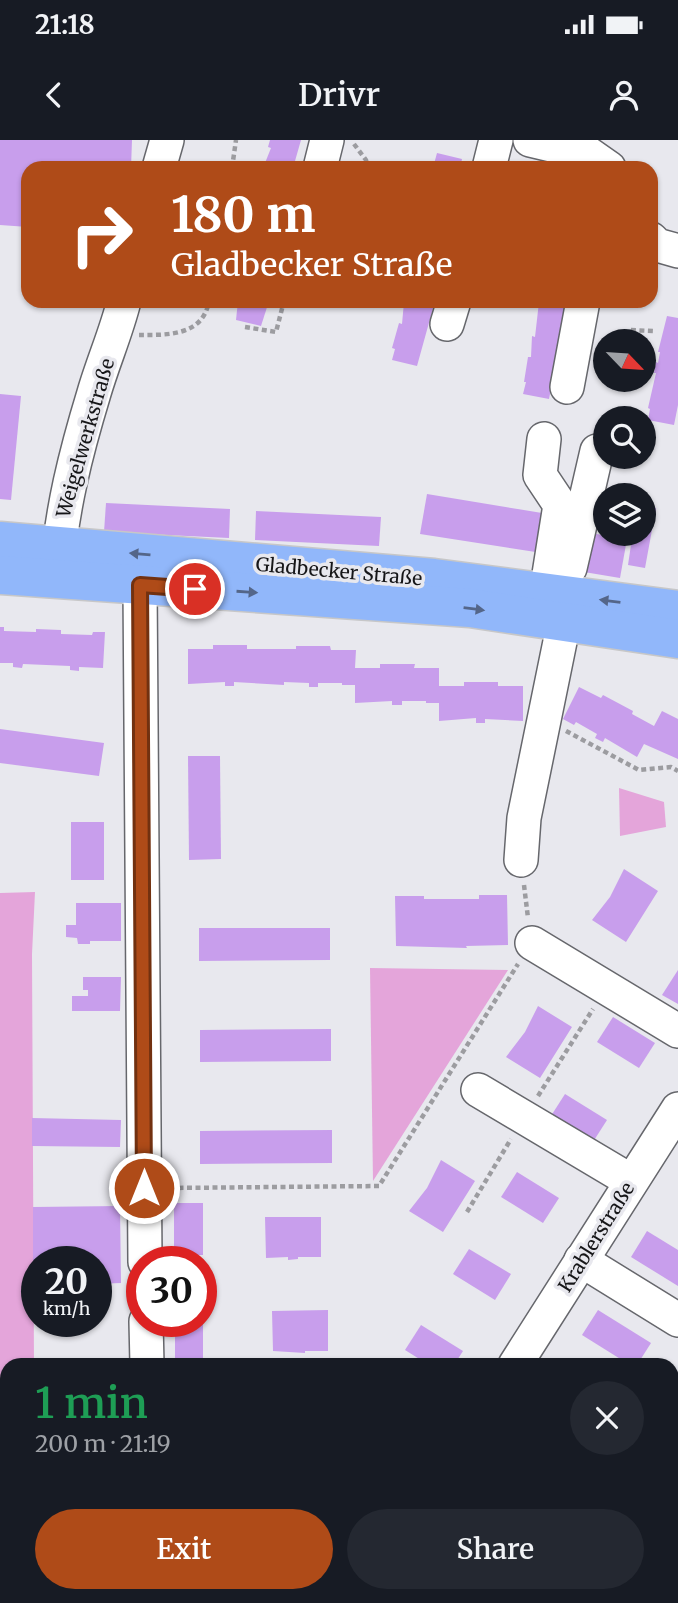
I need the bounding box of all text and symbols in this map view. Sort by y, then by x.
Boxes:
text: 21:18 [35,8,95,41]
text: Drivr [298,75,380,115]
icon: back [35,76,73,114]
icon: person [605,76,643,114]
text: 180 m [171,184,316,245]
icon: right [56,189,147,280]
text: Gladbecker Straße [171,245,452,285]
north arrow [593,329,656,392]
map controls [593,329,656,546]
street label: Weigelwerkstraße [50,355,119,521]
button: search [593,406,656,469]
button: layers [593,483,656,546]
one-way arrow [129,548,151,559]
street label: Gladbecker Straße [255,552,423,590]
pin [165,559,225,619]
icon: arrive [176,570,214,608]
one-way arrow [236,587,258,598]
one-way arrow [599,596,621,607]
one-way arrow [463,603,485,614]
position arrow [107,1151,181,1225]
street label: Krablerstraße [553,1177,639,1296]
speed limit sign: 30 [126,1246,217,1337]
text: 20 [45,1260,88,1304]
text: km/h [43,1297,90,1320]
text: 1 min [35,1377,148,1429]
button: close [570,1381,644,1455]
text: 200 m · 21:19 [35,1429,171,1458]
button: Exit [35,1509,333,1589]
button: Share [347,1509,644,1589]

